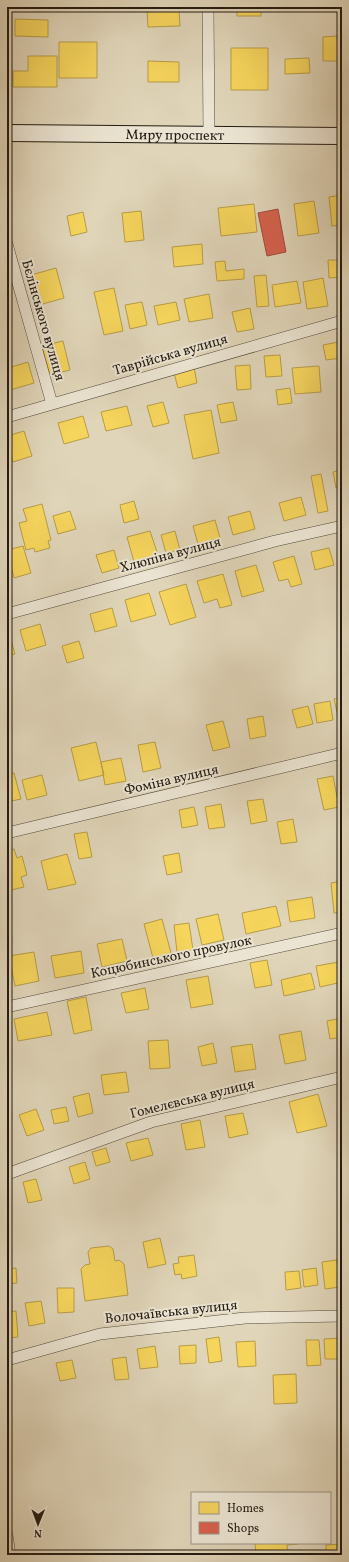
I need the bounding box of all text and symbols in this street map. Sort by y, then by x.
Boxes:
street label: Миру проспект [126,126,224,146]
street label: Бєлінського вулиця [16,258,69,383]
street label: Таврійська вулиця [111,330,230,381]
street label: Хлюпіна вулиця [118,533,223,578]
street label: Фоміна вулиця [122,760,220,801]
street label: Коцюбинського провулок [89,931,254,984]
street label: Гомелєвська вулиця [128,1075,257,1124]
street label: Волочаївська вулиця [104,1296,238,1329]
legend [191,1492,331,1544]
text: Homes [227,1501,264,1517]
north arrow [18,1504,58,1544]
text: Shops [227,1521,259,1537]
text: N [34,1525,42,1540]

